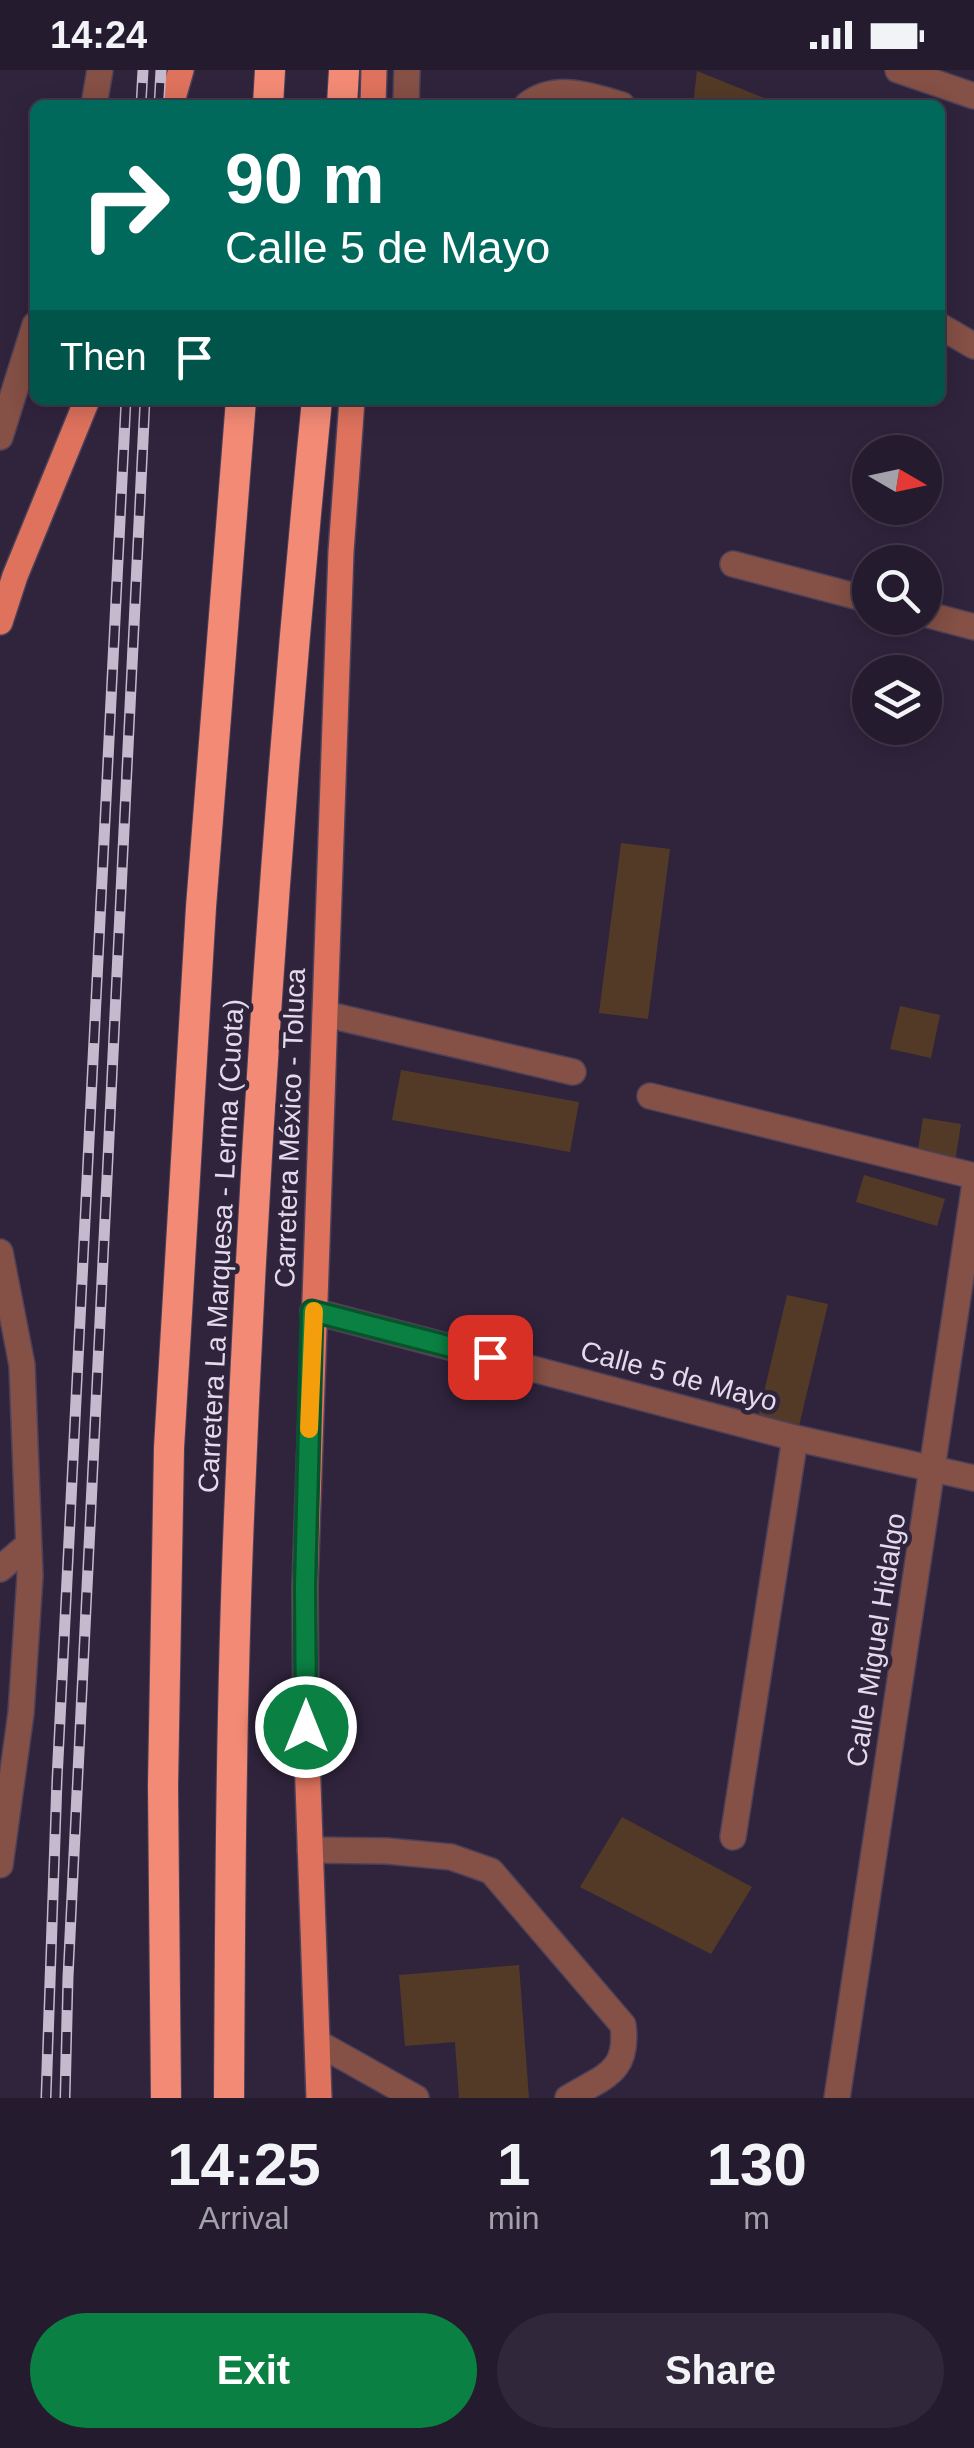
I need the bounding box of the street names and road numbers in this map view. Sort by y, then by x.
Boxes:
street label: Carretera México - Toluca [269,967,311,1288]
street label: Carretera La Marquesa - Lerma (Cuota) [193,998,249,1494]
street label: Calle 5 de Mayo [577,1335,781,1417]
street label: Calle Miguel Hidalgo [841,1511,911,1769]

